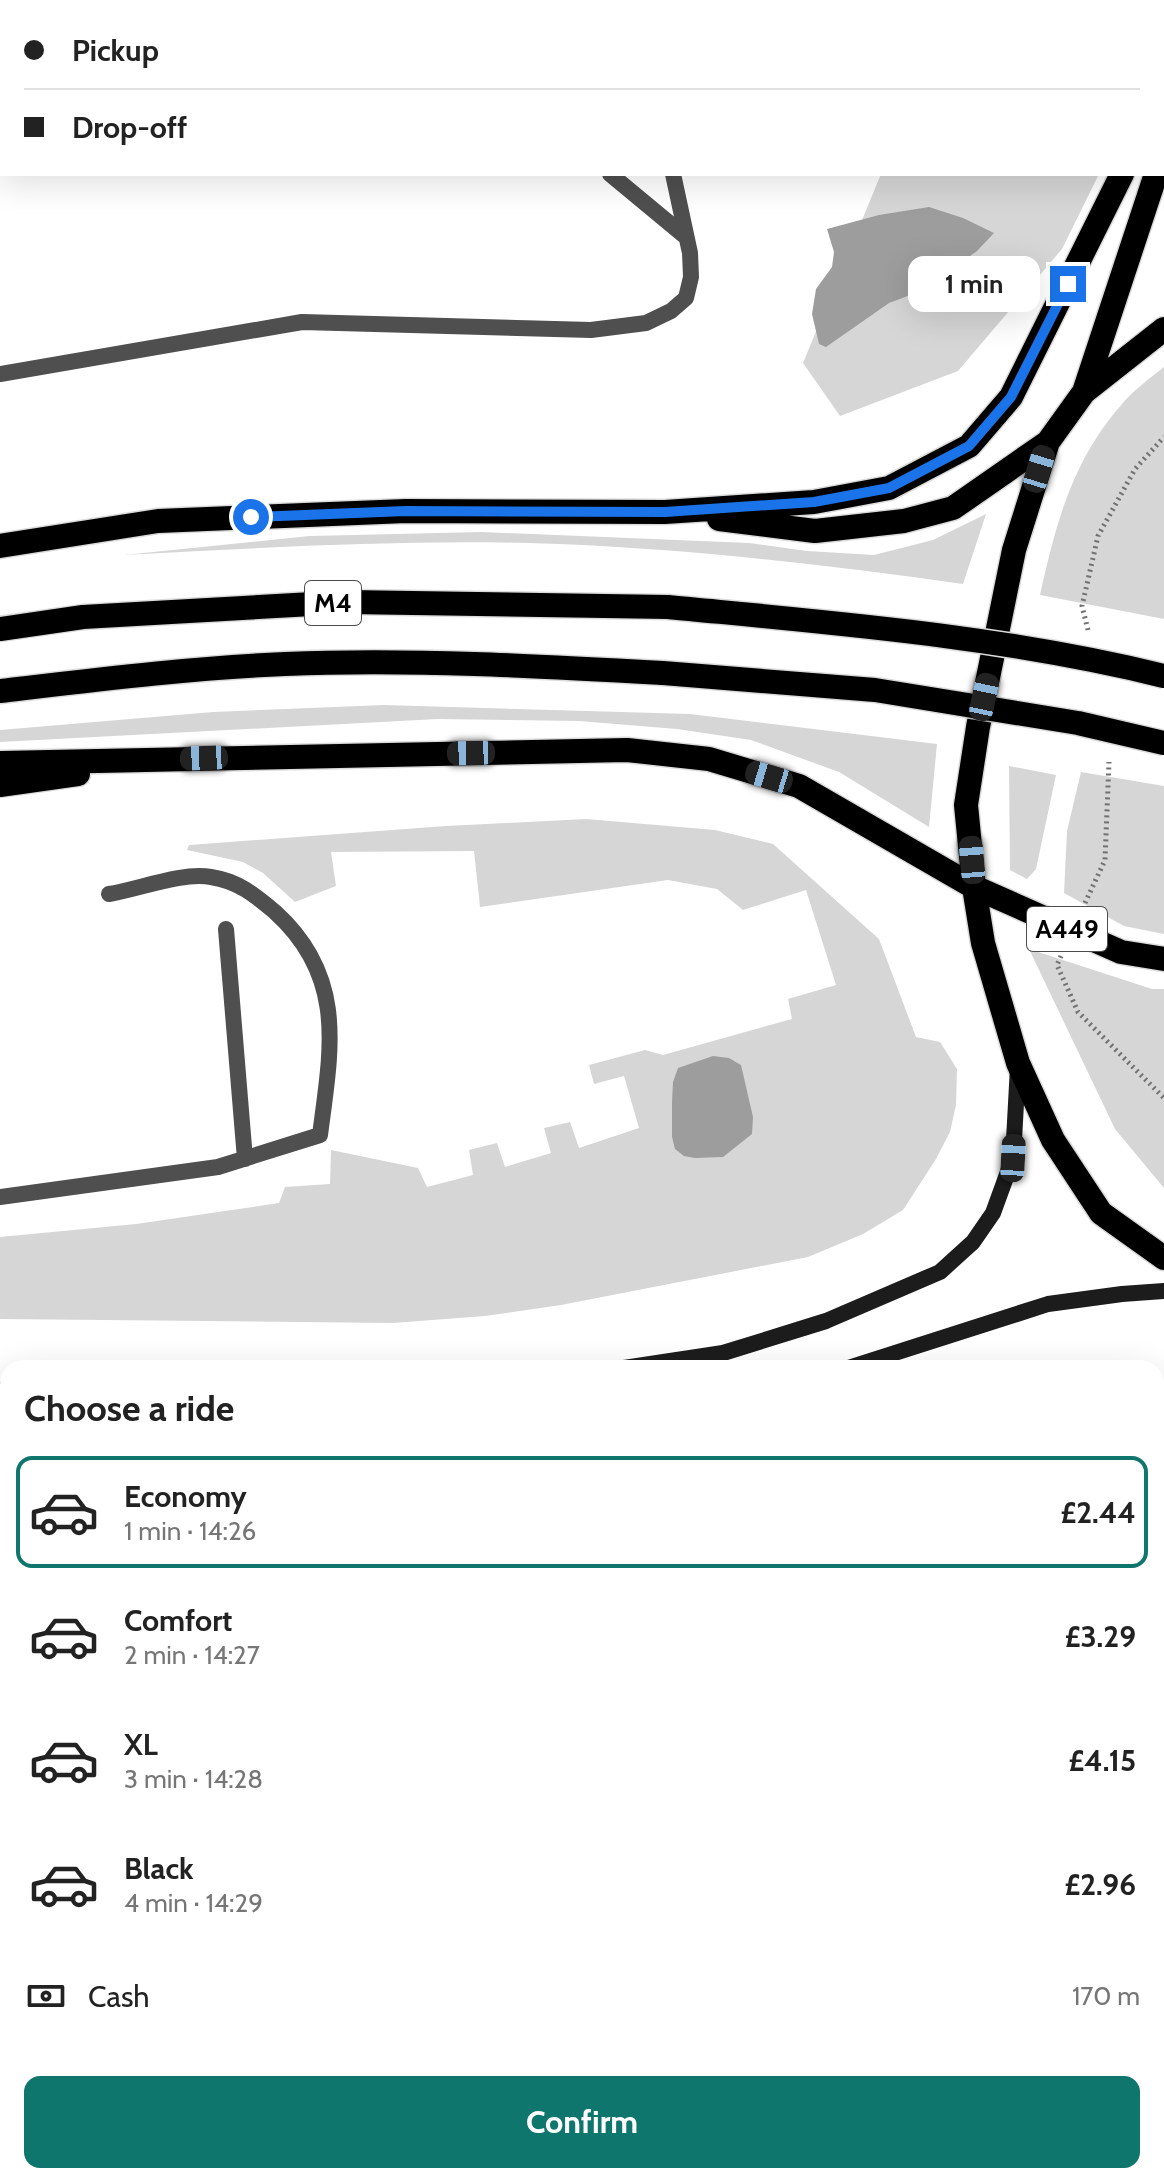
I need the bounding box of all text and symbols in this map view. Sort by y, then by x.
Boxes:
text: Pickup [72,32,159,69]
text: Drop-off [72,109,187,146]
callout: 1 min [908,256,1040,312]
route end [1050,266,1086,302]
text: 1 min [945,268,1003,300]
car [1021,443,1057,495]
route start [233,499,269,535]
road number: M4 [305,581,361,625]
car [967,671,1001,723]
car [447,741,495,765]
car [180,745,228,771]
car [743,759,795,795]
car [958,835,986,885]
road number: A449 [1027,907,1107,951]
car [1000,1133,1026,1183]
text: Choose a ride [24,1386,234,1430]
icon: car [28,1476,100,1548]
text: Economy [124,1478,247,1515]
text: £2.44 [1061,1494,1136,1531]
text: 1 min · 14:26 [124,1515,256,1547]
icon: car [28,1600,100,1672]
text: Comfort [124,1602,232,1639]
text: £3.29 [1065,1618,1136,1655]
text: 2 min · 14:27 [124,1639,260,1671]
icon: car [28,1724,100,1796]
text: XL [124,1726,158,1763]
text: £4.15 [1068,1742,1136,1779]
text: 3 min · 14:28 [124,1763,263,1795]
icon: car [28,1848,100,1920]
text: Black [124,1850,194,1887]
text: £2.96 [1065,1866,1136,1903]
text: 4 min · 14:29 [124,1887,263,1919]
icon: cash [24,1974,68,2018]
text: Cash [88,1978,150,2015]
text: 170 m [1072,1980,1140,2012]
button: Confirm [24,2076,1140,2168]

